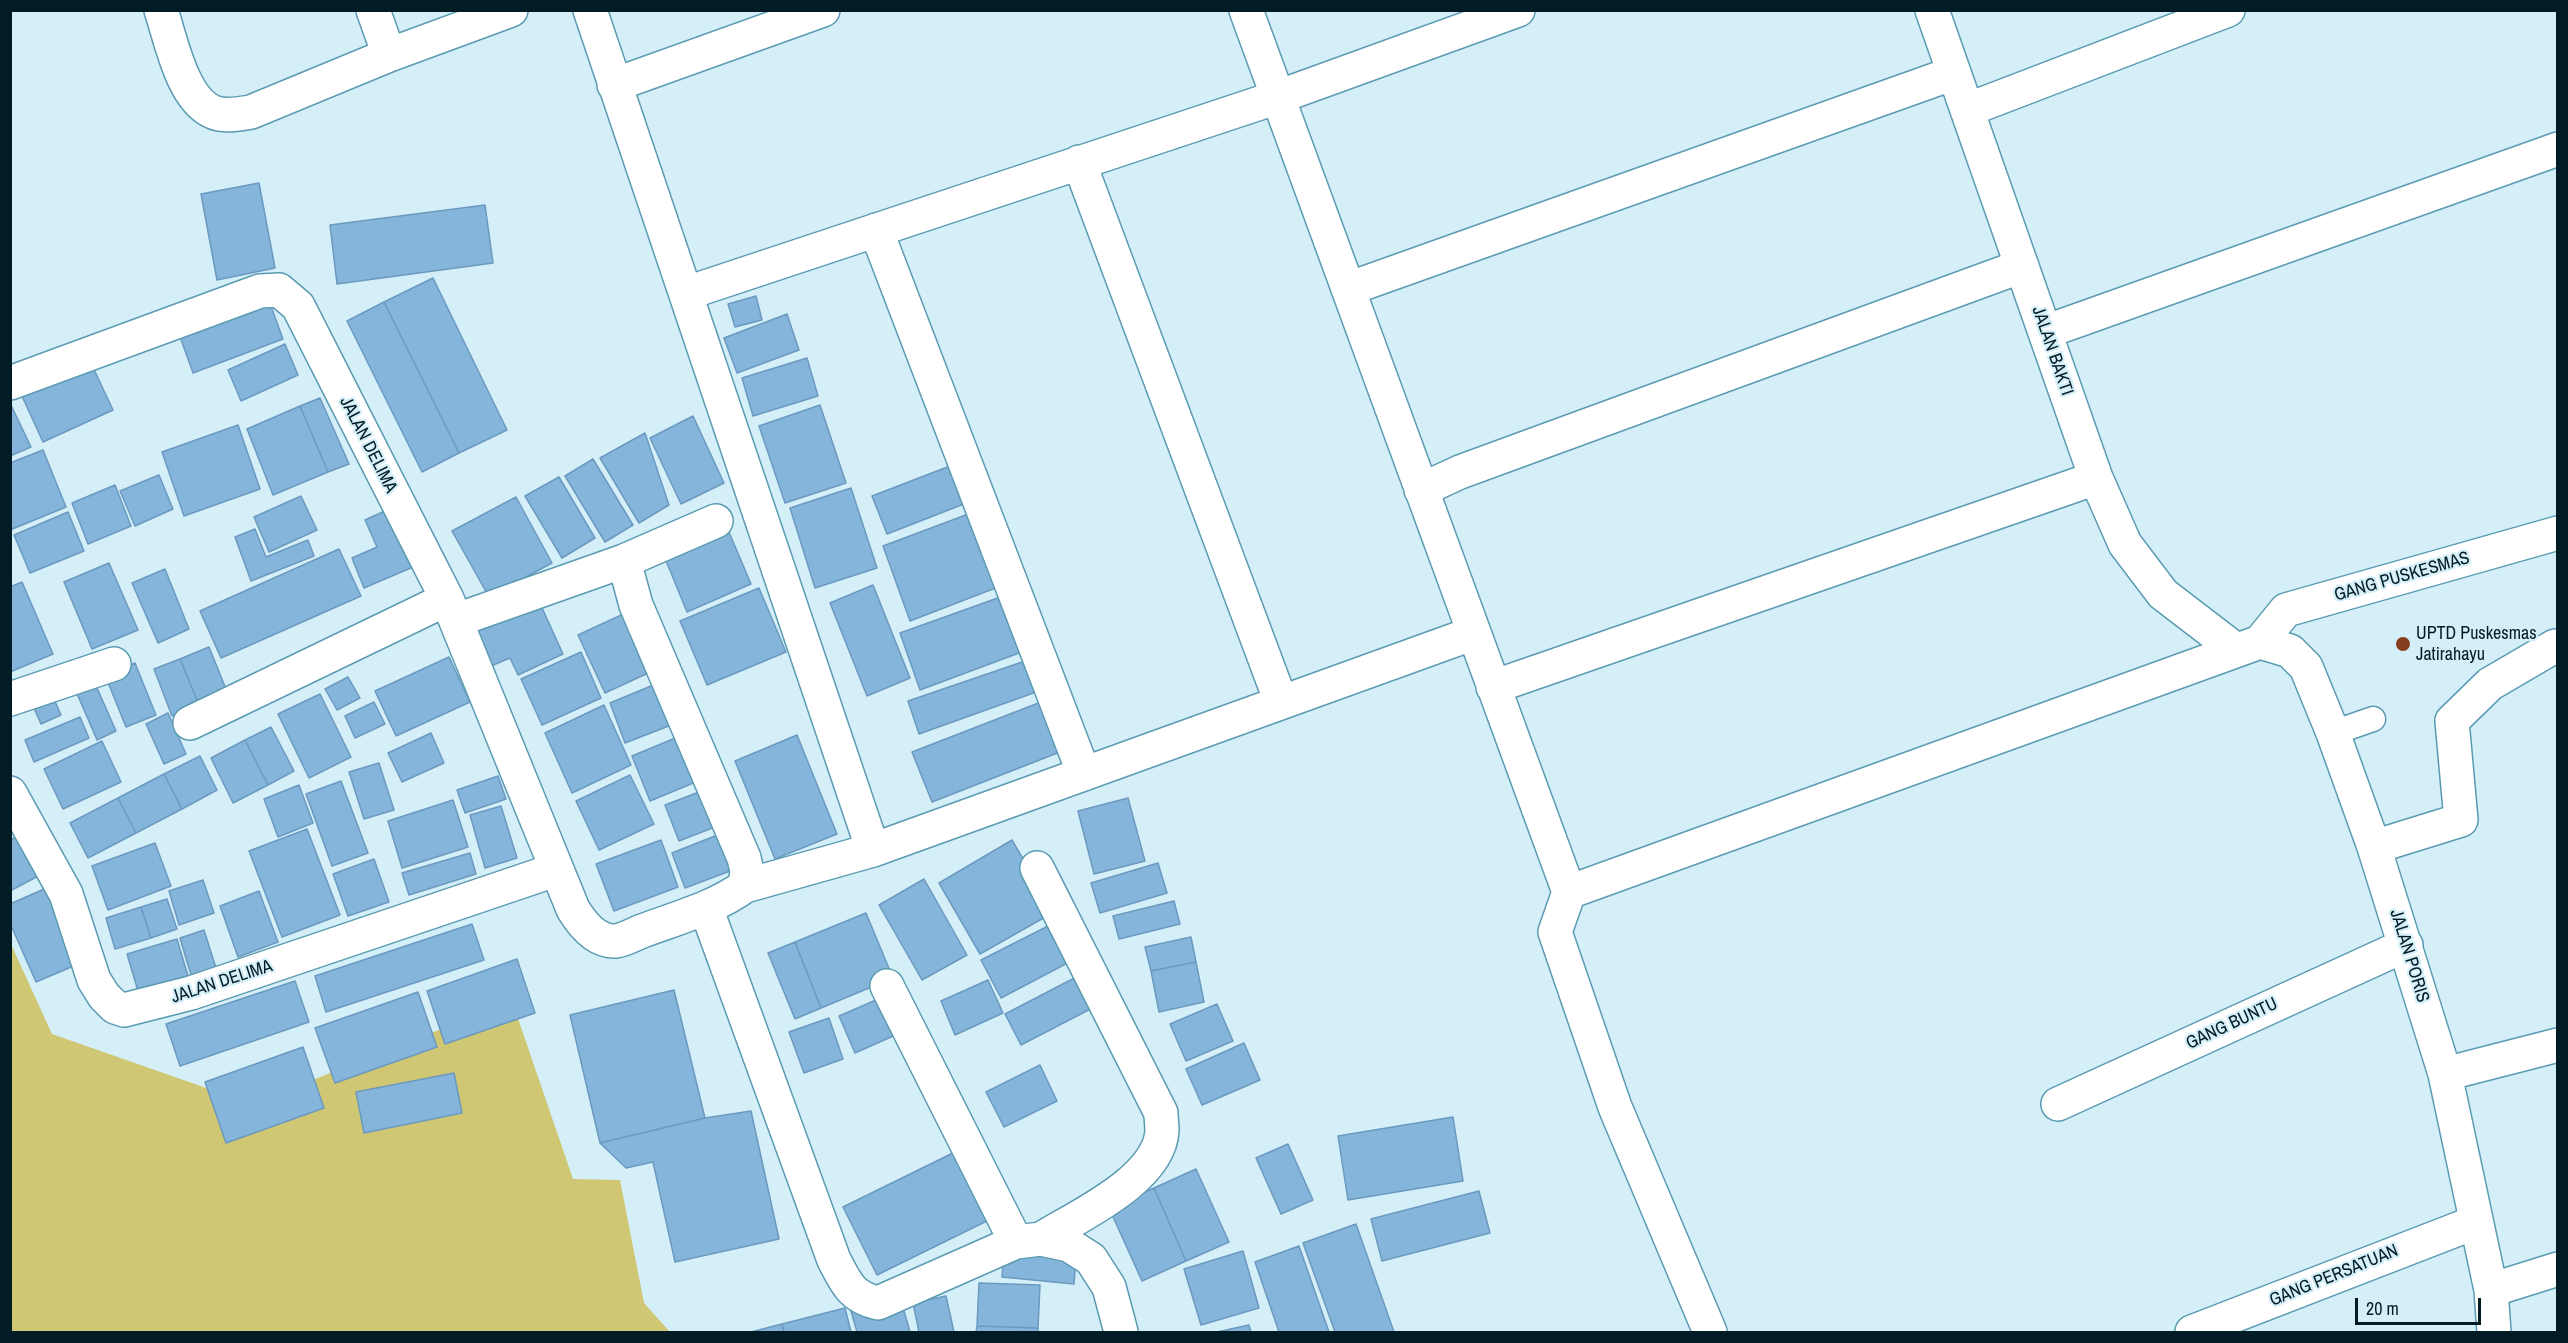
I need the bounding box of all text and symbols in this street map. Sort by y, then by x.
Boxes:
street label: JALAN BAKTI [2027,304,2077,398]
street label: JALAN DELIMA [335,393,401,497]
street label: GANG PUSKESMAS [2332,547,2472,607]
place label: UPTD Puskesmas Jatirahayu [2416,623,2537,666]
marker: UPTD Puskesmas Jatirahayu [2394,635,2412,653]
street label: JALAN PORIS [2385,907,2433,1005]
street label: JALAN DELIMA [169,956,275,1008]
street label: GANG BUNTU [2183,993,2281,1055]
street label: GANG PERSATUAN [2267,1240,2401,1312]
scale bar [2358,1286,2484,1324]
text: 20 m [2366,1296,2399,1321]

